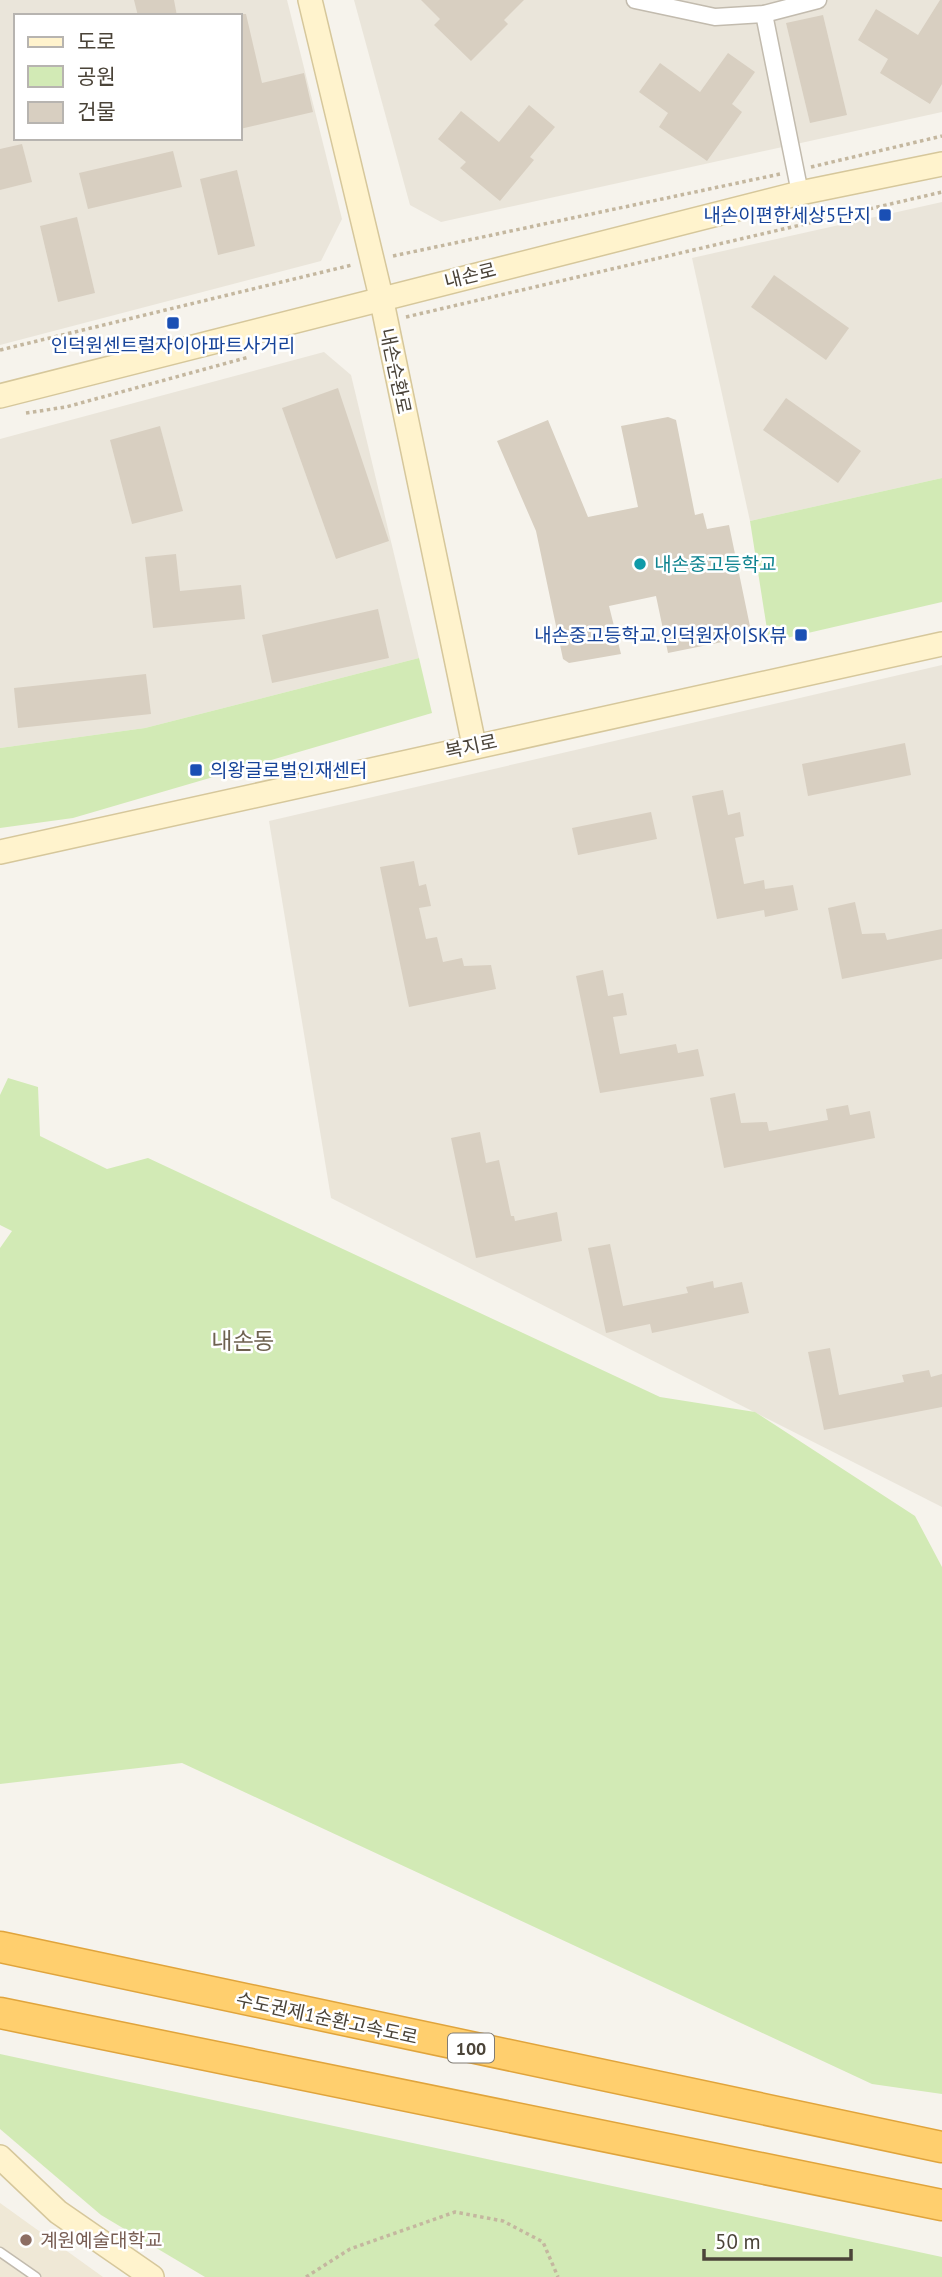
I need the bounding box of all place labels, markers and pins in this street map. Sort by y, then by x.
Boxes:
place label: 내손이편한세상5단지 [703,203,871,227]
marker: 내손이편한세상5단지 [877,207,893,223]
marker: 인덕원센트럴자이아파트사거리 [165,315,181,331]
place label: 인덕원센트럴자이아파트사거리 [51,333,295,357]
place label: 내손중고등학교 [654,552,776,576]
marker: 내손중고등학교 [632,556,648,572]
place label: 내손중고등학교.인덕원자이SK뷰 [534,623,787,647]
marker: 내손중고등학교.인덕원자이SK뷰 [793,627,809,643]
place label: 의왕글로벌인재센터 [210,758,367,782]
marker: 의왕글로벌인재센터 [188,762,204,778]
place label: 계원예술대학교 [40,2228,162,2252]
marker: 계원예술대학교 [18,2232,34,2248]

